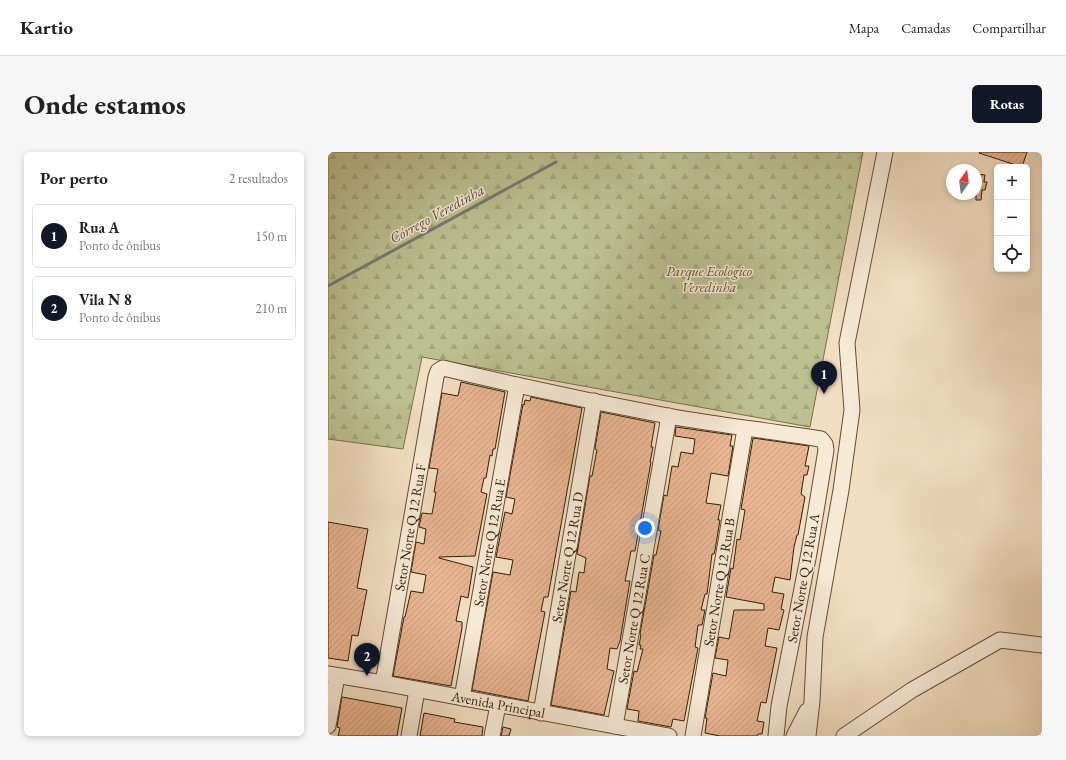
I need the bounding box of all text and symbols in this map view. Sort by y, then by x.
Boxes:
text: Kartio [20,15,73,40]
text: Mapa [849,19,879,37]
text: Camadas [901,19,950,37]
text: Compartilhar [972,19,1046,37]
button: Rotas [972,85,1042,123]
text: Onde estamos [24,86,186,122]
north arrow [946,164,982,200]
map controls [994,164,1030,272]
button: + [994,164,1030,200]
text: Por perto [40,167,108,189]
text: 2 resultados [229,170,288,187]
water label: Córrego Veredinha [386,180,487,247]
button: − [994,200,1030,236]
text: Rua A [79,218,119,237]
text: 1 [51,228,57,245]
text: 150 m [256,228,287,245]
button: locate [994,236,1030,272]
text: Ponto de ônibus [79,237,160,254]
park label: Parque Ecológico Veredinha [666,262,753,296]
text: Vila N 8 [79,290,132,309]
text: 2 [51,300,57,317]
text: 210 m [256,300,287,317]
text: Ponto de ônibus [79,309,160,326]
pin: 1 [811,361,837,394]
street label: Setor Norte Q 12 Rua F [390,462,430,592]
street label: Setor Norte Q 12 Rua E [469,477,509,608]
street label: Setor Norte Q 12 Rua D [548,490,587,624]
street label: Setor Norte Q 12 Rua A [783,511,823,644]
street label: Setor Norte Q 12 Rua B [699,517,739,648]
your location [635,518,655,538]
street label: Setor Norte Q 12 Rua C [614,552,654,685]
pin: 2 [354,643,380,676]
street label: Avenida Principal [449,687,547,722]

